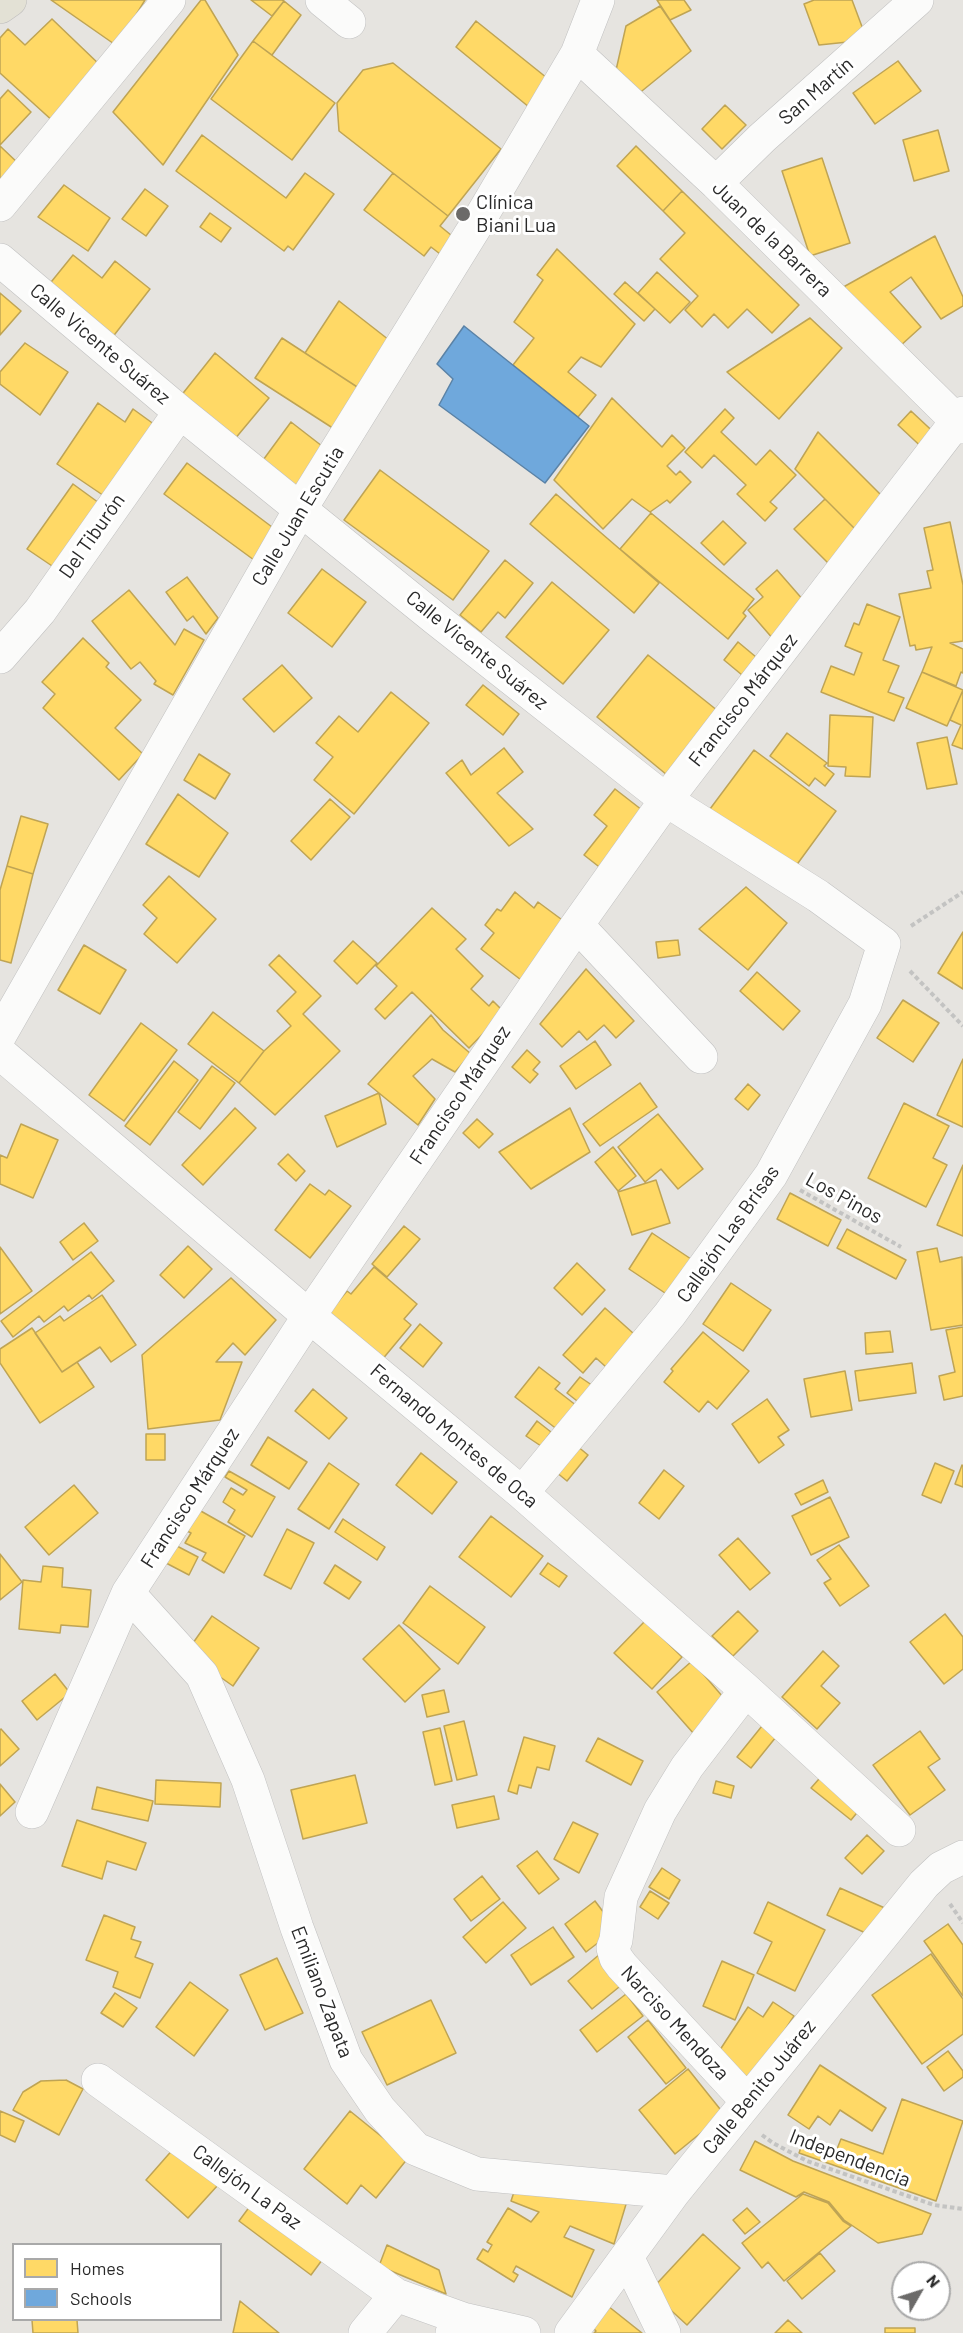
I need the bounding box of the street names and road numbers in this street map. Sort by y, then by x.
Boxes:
street label: San Martín [774,52,858,130]
street label: Juan de la Barrera [707,176,837,302]
street label: Calle Vicente Suárez [25,278,175,410]
street label: Calle Juan Escutia [247,442,349,590]
street label: Del Tiburón [54,489,130,583]
street label: Calle Vicente Suárez [401,585,553,715]
street label: Francisco Márquez [684,629,802,771]
street label: Francisco Márquez [405,1021,515,1169]
street label: Callejón Las Brisas [672,1161,784,1307]
street label: Los Pinos [801,1167,887,1229]
street label: Fernando Montes de Oca [365,1359,543,1513]
street label: Francisco Márquez [136,1423,244,1573]
street label: Emiliano Zapata [286,1923,358,2061]
street label: Narciso Mendoza [616,1961,734,2085]
street label: Calle Benito Juárez [697,2015,821,2159]
street label: Independencia [786,2124,914,2192]
street label: Callejón La Paz [188,2139,306,2235]

